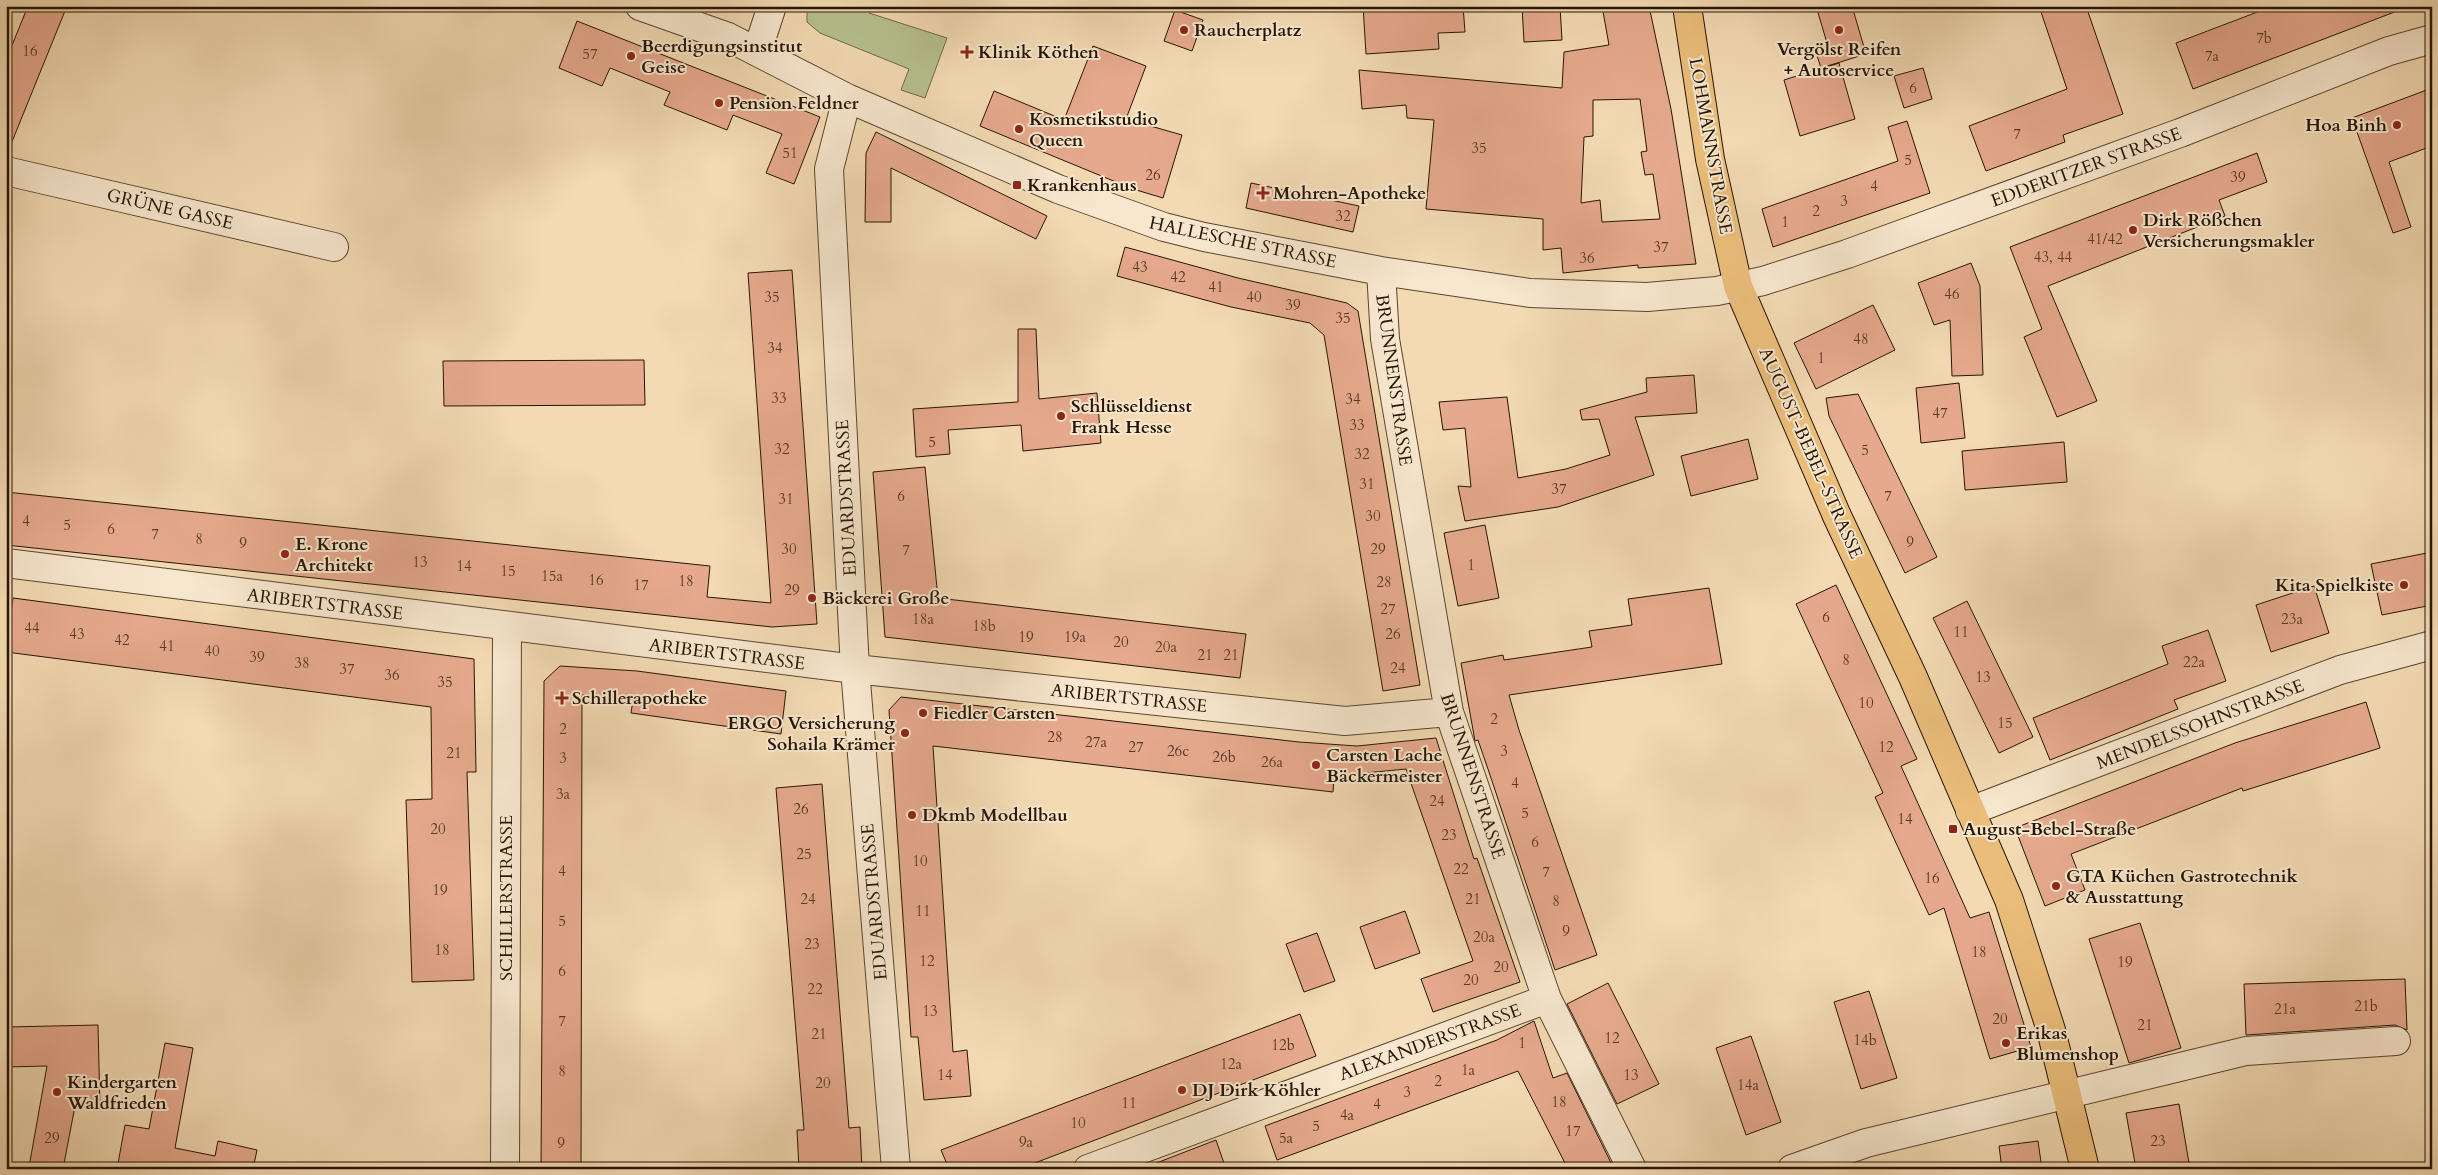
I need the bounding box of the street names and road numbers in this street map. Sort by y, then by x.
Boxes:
street label: LOHMANNSTRASSE [1683,56,1738,236]
street label: EDDERITZER STRASSE [1987,121,2185,214]
street label: GRÜNE GASSE [104,183,236,236]
street label: HALLESCHE STRASSE [1147,210,1339,275]
street label: BRUNNENSTRASSE [1369,293,1418,468]
street label: AUGUST-BEBEL-STRASSE [1753,344,1869,563]
street label: EDUARDSTRASSE [830,419,863,577]
street label: ARIBERTSTRASSE [245,583,404,626]
street label: ARIBERTSTRASSE [647,633,806,676]
street label: MENDELSSOHNSTRASSE [2093,673,2308,776]
street label: ARIBERTSTRASSE [1050,678,1208,719]
street label: BRUNNENSTRASSE [1434,690,1511,862]
street label: SCHILLERSTRASSE [494,815,519,981]
street label: EDUARDSTRASSE [855,823,894,981]
street label: ALEXANDERSTRASSE [1336,998,1525,1087]

